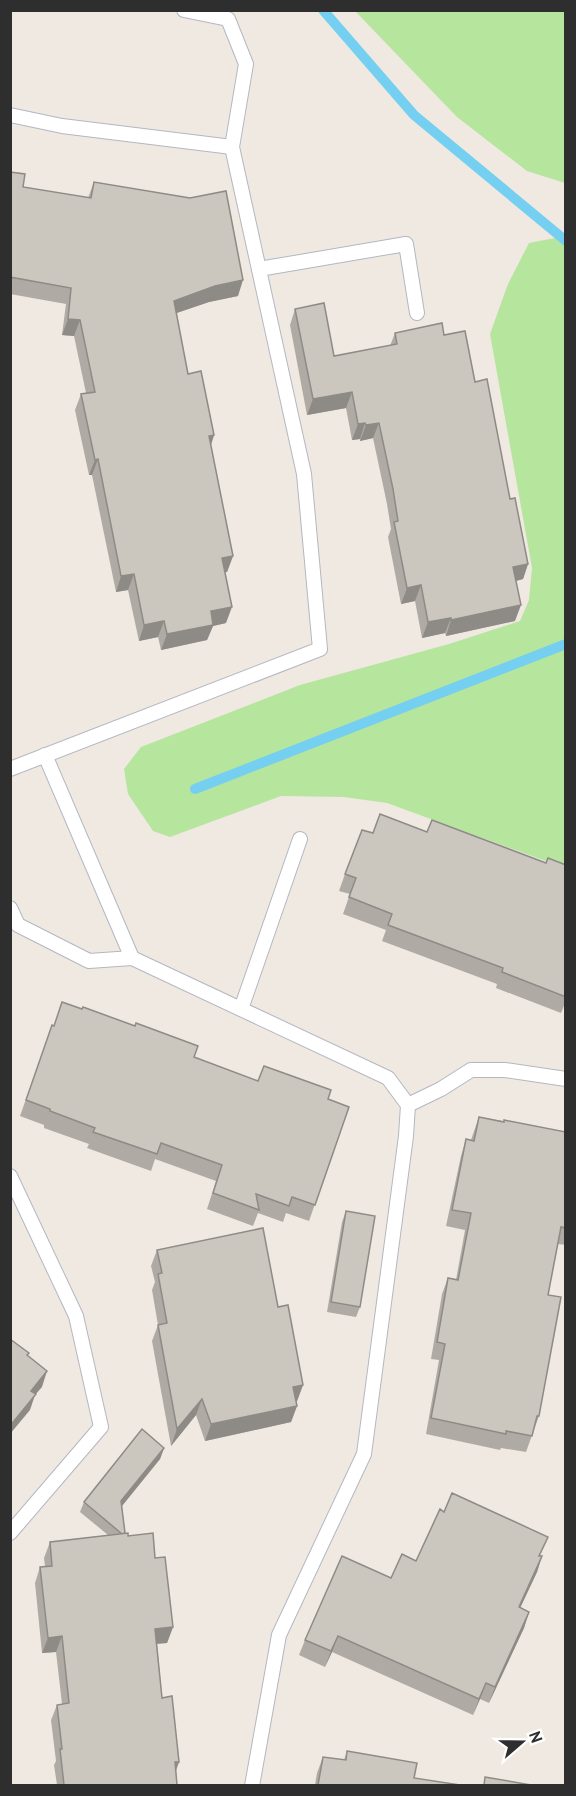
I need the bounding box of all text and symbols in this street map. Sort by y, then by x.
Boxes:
north arrow [492,1712,552,1772]
text: N [525,1729,547,1745]

